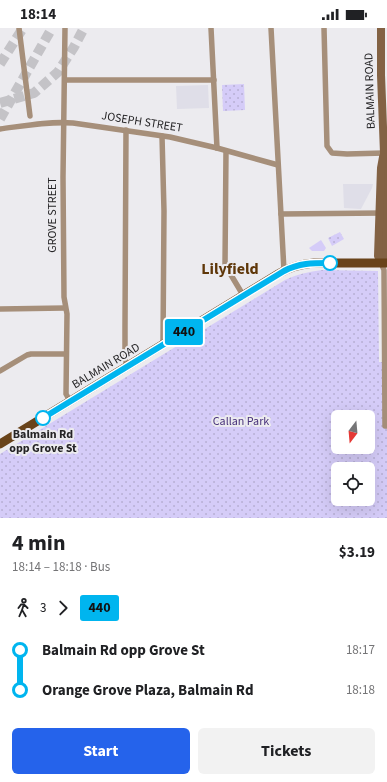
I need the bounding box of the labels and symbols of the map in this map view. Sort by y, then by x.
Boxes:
street label: BALMAIN ROAD [360,52,380,130]
street label: JOSEPH STREET [100,107,184,137]
street label: GROVE STREET [44,177,61,253]
unlabelled marker [322,255,338,271]
district label: Lilyfield [201,258,259,280]
line badge: 440 [161,319,207,345]
street label: BALMAIN ROAD [69,339,143,393]
marker: Balmain Rd opp Grove St [35,410,51,426]
north arrow [331,410,375,454]
park label: Callan Park [213,413,269,430]
place label: Balmain Rd opp Grove St [9,426,77,457]

